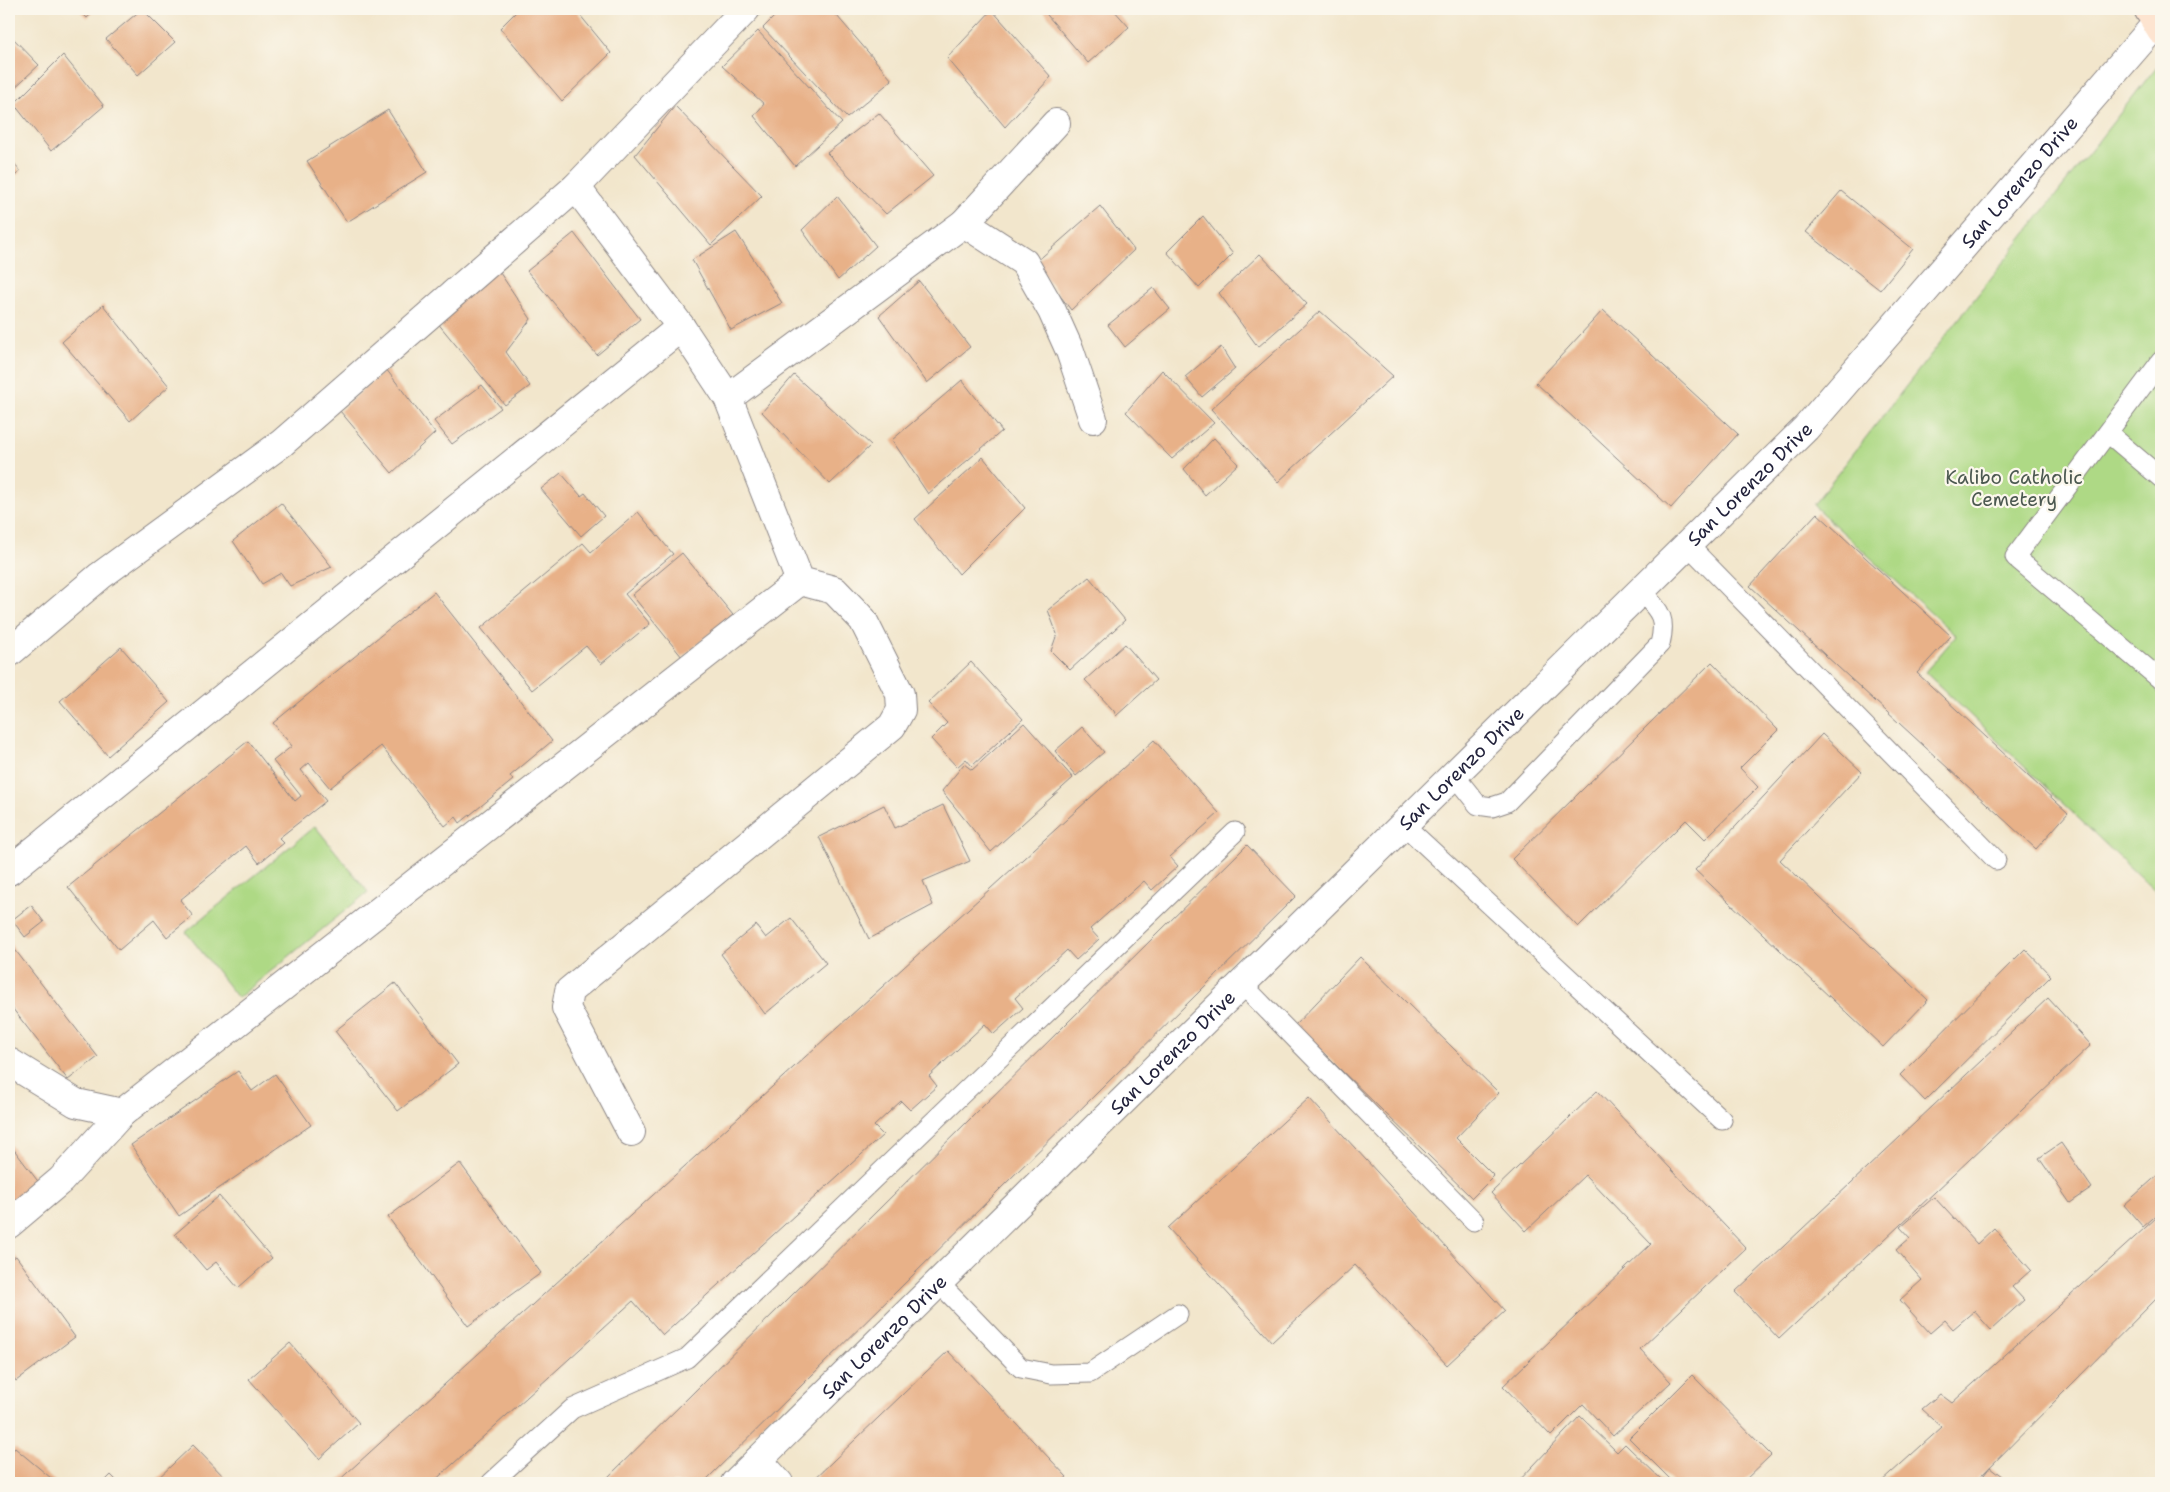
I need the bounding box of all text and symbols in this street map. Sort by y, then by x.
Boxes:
street label: San Lorenzo Drive [1956,111,2084,253]
street label: San Lorenzo Drive [1682,417,1818,552]
park label: Kalibo Catholic Cemetery [1945,465,2083,512]
street label: San Lorenzo Drive [1393,701,1530,836]
street label: San Lorenzo Drive [1105,985,1241,1120]
street label: San Lorenzo Drive [816,1269,952,1404]

